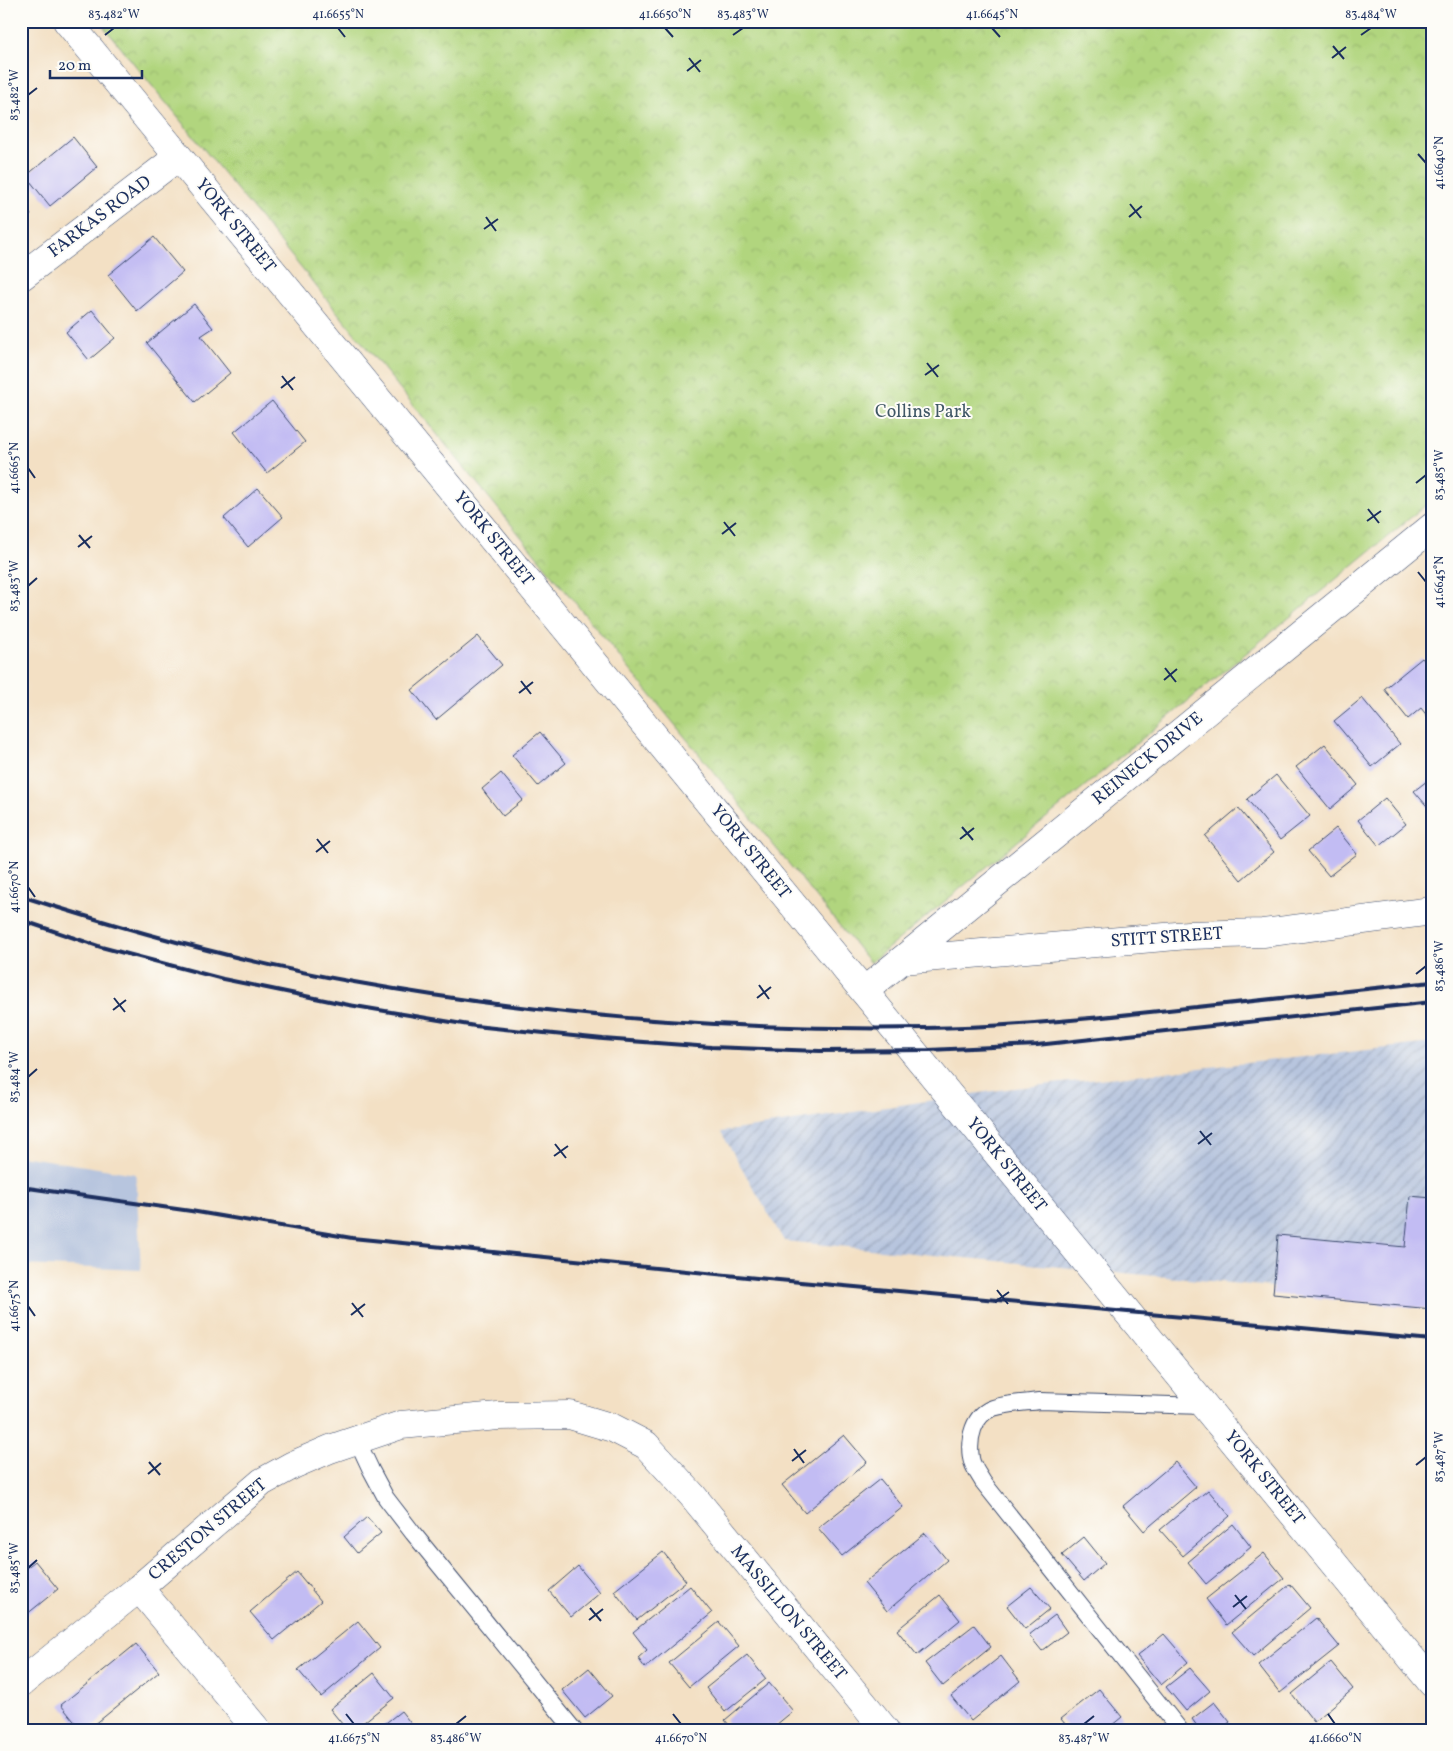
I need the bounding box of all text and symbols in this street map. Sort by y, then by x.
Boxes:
text: 83.482°W [88,7,140,23]
text: 41.6655°N [312,7,364,23]
text: 41.6650°N [639,7,691,23]
text: 83.483°W [717,7,769,23]
text: 41.6645°N [966,7,1018,23]
text: 83.484°W [1345,7,1397,23]
scale bar [50,48,142,80]
text: 20 m [58,56,91,77]
text: 83.482°W [7,69,23,121]
text: 41.6640°N [1432,136,1448,190]
street label: FARKAS ROAD [43,170,157,264]
street label: YORK STREET [189,173,281,279]
park label: Collins Park [875,400,971,425]
text: 41.6665°N [7,442,23,494]
text: 83.485°W [1432,450,1448,500]
street label: YORK STREET [447,486,539,592]
text: 41.6645°N [1432,556,1448,608]
text: 83.483°W [7,560,23,612]
street label: REINECK DRIVE [1087,706,1209,812]
street label: YORK STREET [704,799,796,905]
text: 41.6670°N [7,861,23,913]
street label: STITT STREET [1110,922,1225,954]
text: 83.486°W [1432,940,1448,992]
text: 83.484°W [7,1051,23,1103]
street label: YORK STREET [960,1112,1052,1218]
text: 41.6675°N [7,1280,23,1332]
street label: YORK STREET [1218,1425,1310,1531]
text: 83.487°W [1432,1431,1448,1483]
street label: CRESTON STREET [143,1473,273,1587]
street label: MASSILLON STREET [724,1540,852,1686]
text: 83.485°W [7,1543,23,1593]
text: 41.6675°N [328,1731,380,1747]
text: 83.486°W [430,1731,482,1747]
text: 41.6670°N [655,1731,707,1747]
text: 83.487°W [1058,1731,1110,1747]
text: 41.6660°N [1308,1731,1362,1747]

